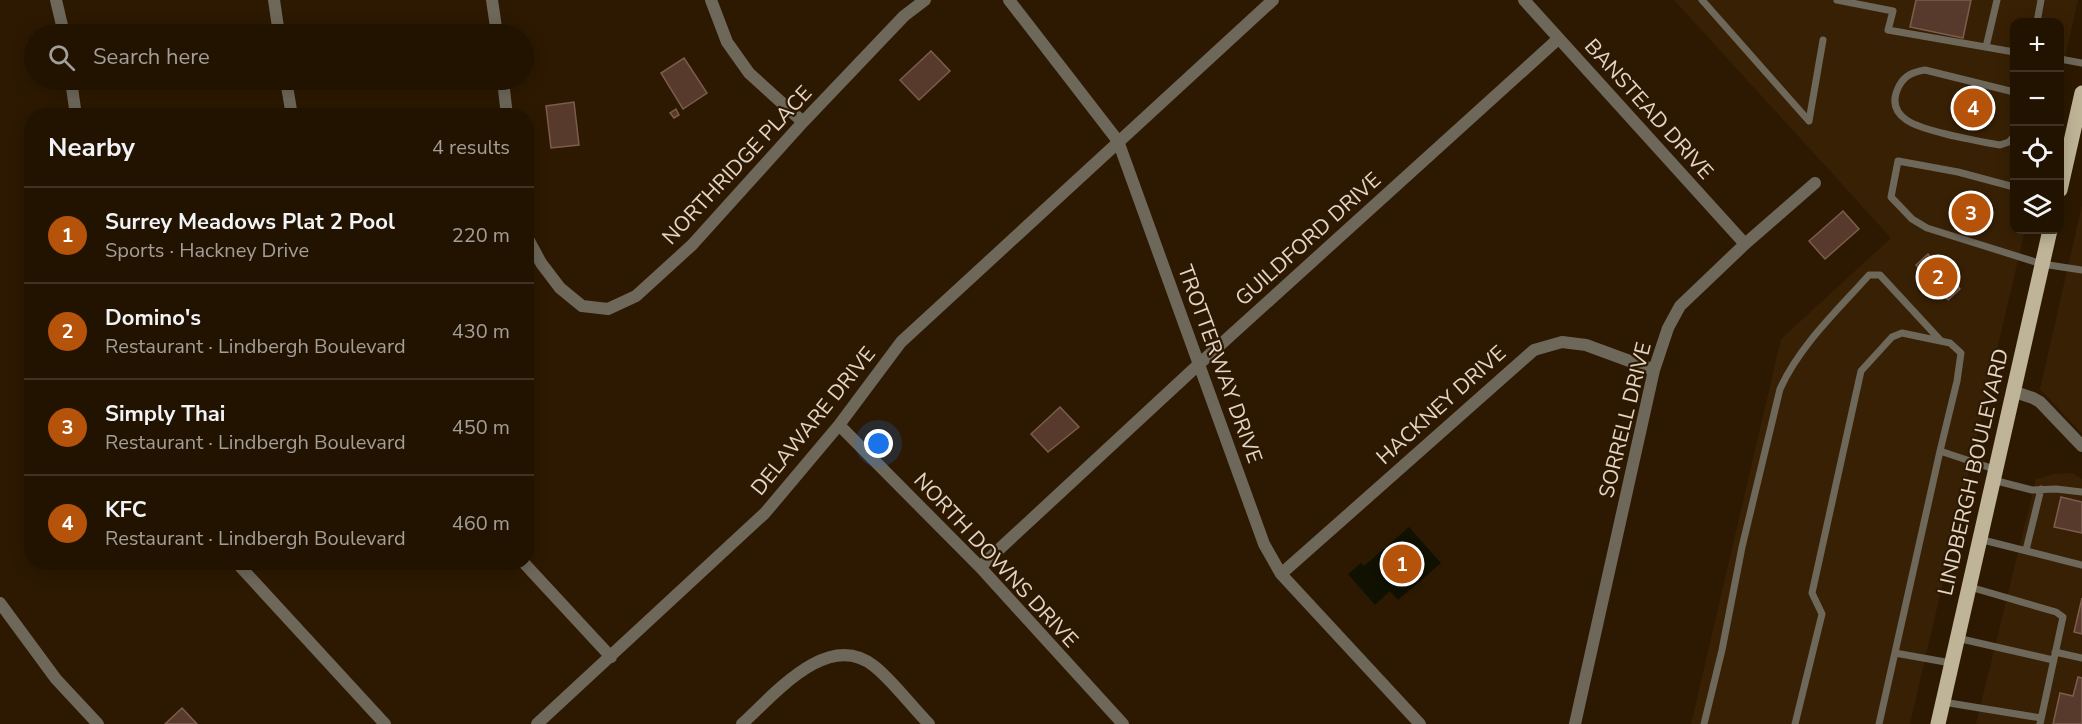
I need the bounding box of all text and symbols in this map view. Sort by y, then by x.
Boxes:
map controls [2010,18,2064,234]
button: + [2010,18,2064,72]
search box [24,24,534,90]
street label: BANSTEAD DRIVE [1578,33,1720,185]
icon: search [45,41,78,74]
text: Search here [93,42,210,72]
button: − [2010,72,2064,126]
street label: NORTHRIDGE PLACE [656,80,818,250]
pin: 4 [1954,86,1992,130]
button: locate [2010,126,2064,180]
text: Nearby [48,130,135,165]
text: 4 results [432,134,510,161]
street label: GUILDFORD DRIVE [1229,166,1387,312]
button: layers [2010,180,2064,234]
pin: 3 [1952,190,1990,236]
text: Surrey Meadows Plat 2 Pool [105,207,395,237]
text: 1 [62,222,74,249]
text: 220 m [452,222,510,249]
text: Sports · Hackney Drive [105,237,309,264]
pin: 2 [1918,254,1958,300]
street label: TROTTERWAY DRIVE [1171,261,1269,467]
text: Domino's [105,303,201,333]
text: 2 [62,318,74,345]
text: 430 m [452,318,510,345]
text: Restaurant · Lindbergh Boulevard [105,333,406,360]
street label: HACKNEY DRIVE [1370,339,1512,471]
street label: SORRELL DRIVE [1592,339,1658,501]
street label: DELAWARE DRIVE [744,341,882,501]
street label: LINDBERGH BOULEVARD [1931,346,2015,598]
text: Simply Thai [105,399,225,429]
text: 3 [62,414,74,441]
text: 450 m [452,414,510,441]
text: Restaurant · Lindbergh Boulevard [105,429,406,456]
your location [864,429,893,458]
street label: NORTH DOWNS DRIVE [908,467,1084,653]
text: KFC [105,495,147,525]
text: 4 [62,510,74,537]
text: 460 m [452,510,510,537]
text: Restaurant · Lindbergh Boulevard [105,525,406,552]
pin: 1 [1382,542,1422,586]

